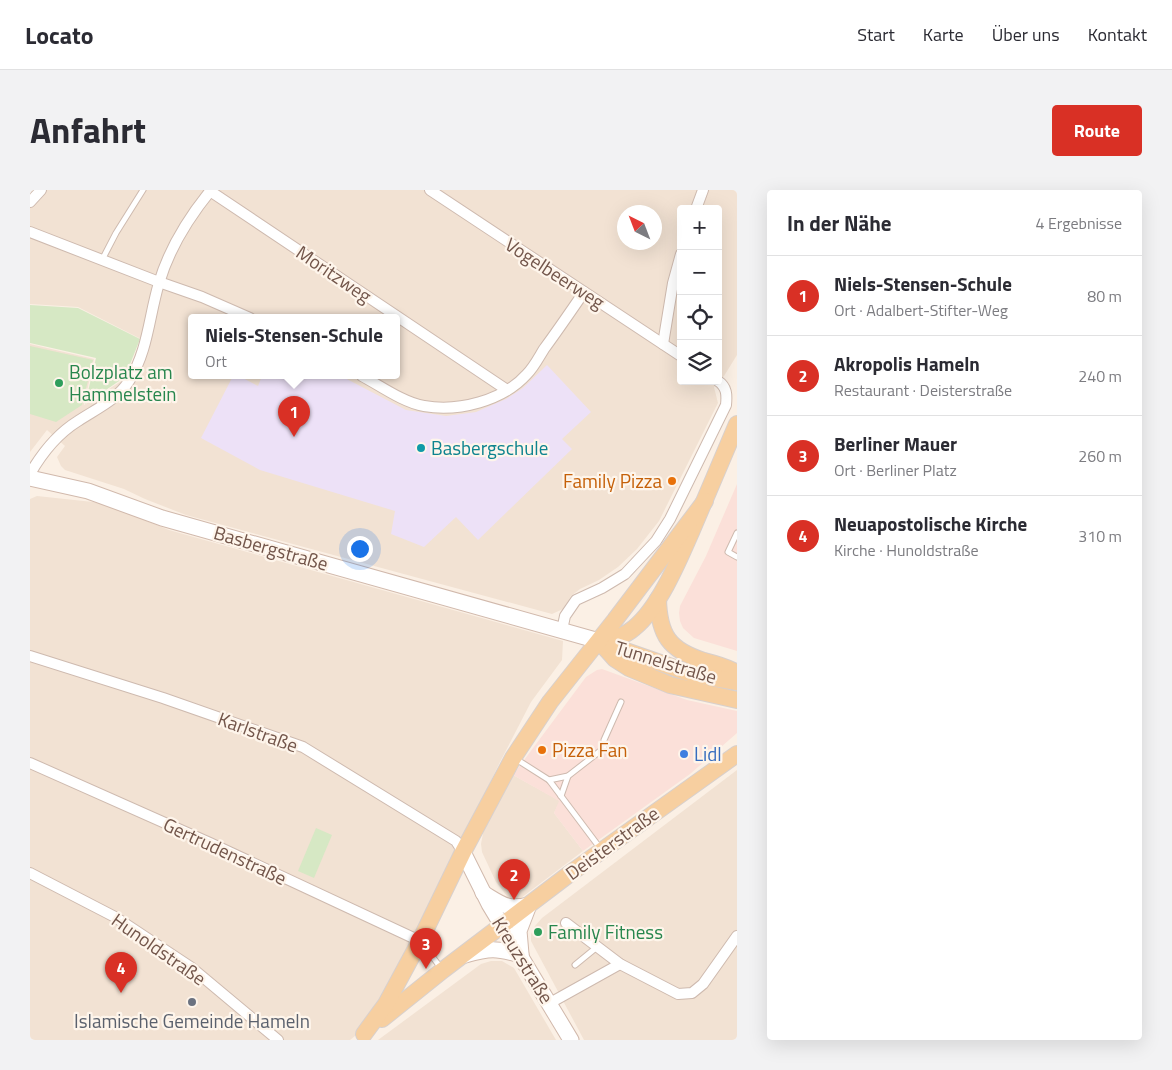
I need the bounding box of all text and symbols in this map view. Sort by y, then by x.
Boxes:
text: Locato [25,17,94,53]
text: Start [857,21,895,48]
text: Karte [923,21,964,48]
text: Über uns [992,21,1060,48]
text: Kontakt [1088,21,1147,48]
text: Anfahrt [30,103,146,157]
button: Route [1052,105,1142,156]
north arrow [617,205,662,250]
map controls [677,205,722,385]
button: + [677,205,722,250]
text: In der Nähe [787,207,892,239]
text: 4 Ergebnisse [1035,211,1122,235]
street label: Vogelbeerweg [500,229,611,316]
street label: Moritzweg [291,238,378,310]
button: − [677,250,722,295]
text: Niels-Stensen-Schule [834,269,1012,298]
text: 1 [799,284,807,308]
text: 80 m [1087,284,1122,308]
button: locate [677,295,722,340]
text: Ort · Adalbert-Stifter-Weg [834,298,1008,322]
popup [188,314,400,379]
text: Niels-Stensen-Schule [205,320,383,349]
button: layers [677,340,722,385]
text: Ort [205,349,227,373]
text: Akropolis Hameln [834,349,980,378]
place label: Bolzplatz am Hammelstein [69,357,177,408]
text: 2 [799,364,807,388]
text: 240 m [1078,364,1122,388]
marker: Bolzplatz am Hammelstein [53,377,65,389]
text: Restaurant · Deisterstraße [834,378,1012,402]
pin: 1 [278,396,310,437]
text: Berliner Mauer [834,429,957,458]
place label: Basbergschule [431,433,548,462]
marker: Basbergschule [415,442,427,454]
text: 3 [799,444,807,468]
text: 260 m [1078,444,1122,468]
text: Ort · Berliner Platz [834,458,957,482]
place label: Family Pizza [563,466,662,495]
marker: Family Pizza [666,475,678,487]
text: Neuapostolische Kirche [834,509,1027,538]
street label: Basbergstraße [210,517,332,578]
text: 4 [799,524,807,548]
text: 310 m [1078,524,1122,548]
your location [347,536,373,562]
text: Kirche · Hunoldstraße [834,538,979,562]
street label: Tunnelstraße [612,632,721,691]
street label: Karlstraße [214,704,302,759]
place label: Pizza Fan [552,735,628,764]
place label: Lidl [694,739,722,768]
marker: Pizza Fan [536,744,548,756]
marker: Lidl [678,748,690,760]
street label: Deisterstraße [559,799,665,887]
street label: Gertrudenstraße [159,809,292,892]
pin: 2 [498,859,530,900]
street label: Hunoldstraße [106,905,213,992]
street label: Kreuzstraße [485,911,562,1009]
place label: Family Fitness [548,917,663,946]
marker: Family Fitness [532,926,544,938]
pin: 3 [410,928,442,969]
pin: 4 [105,952,137,993]
marker: Islamische Gemeinde Hameln [186,996,198,1008]
place label: Islamische Gemeinde Hameln [74,1006,310,1035]

